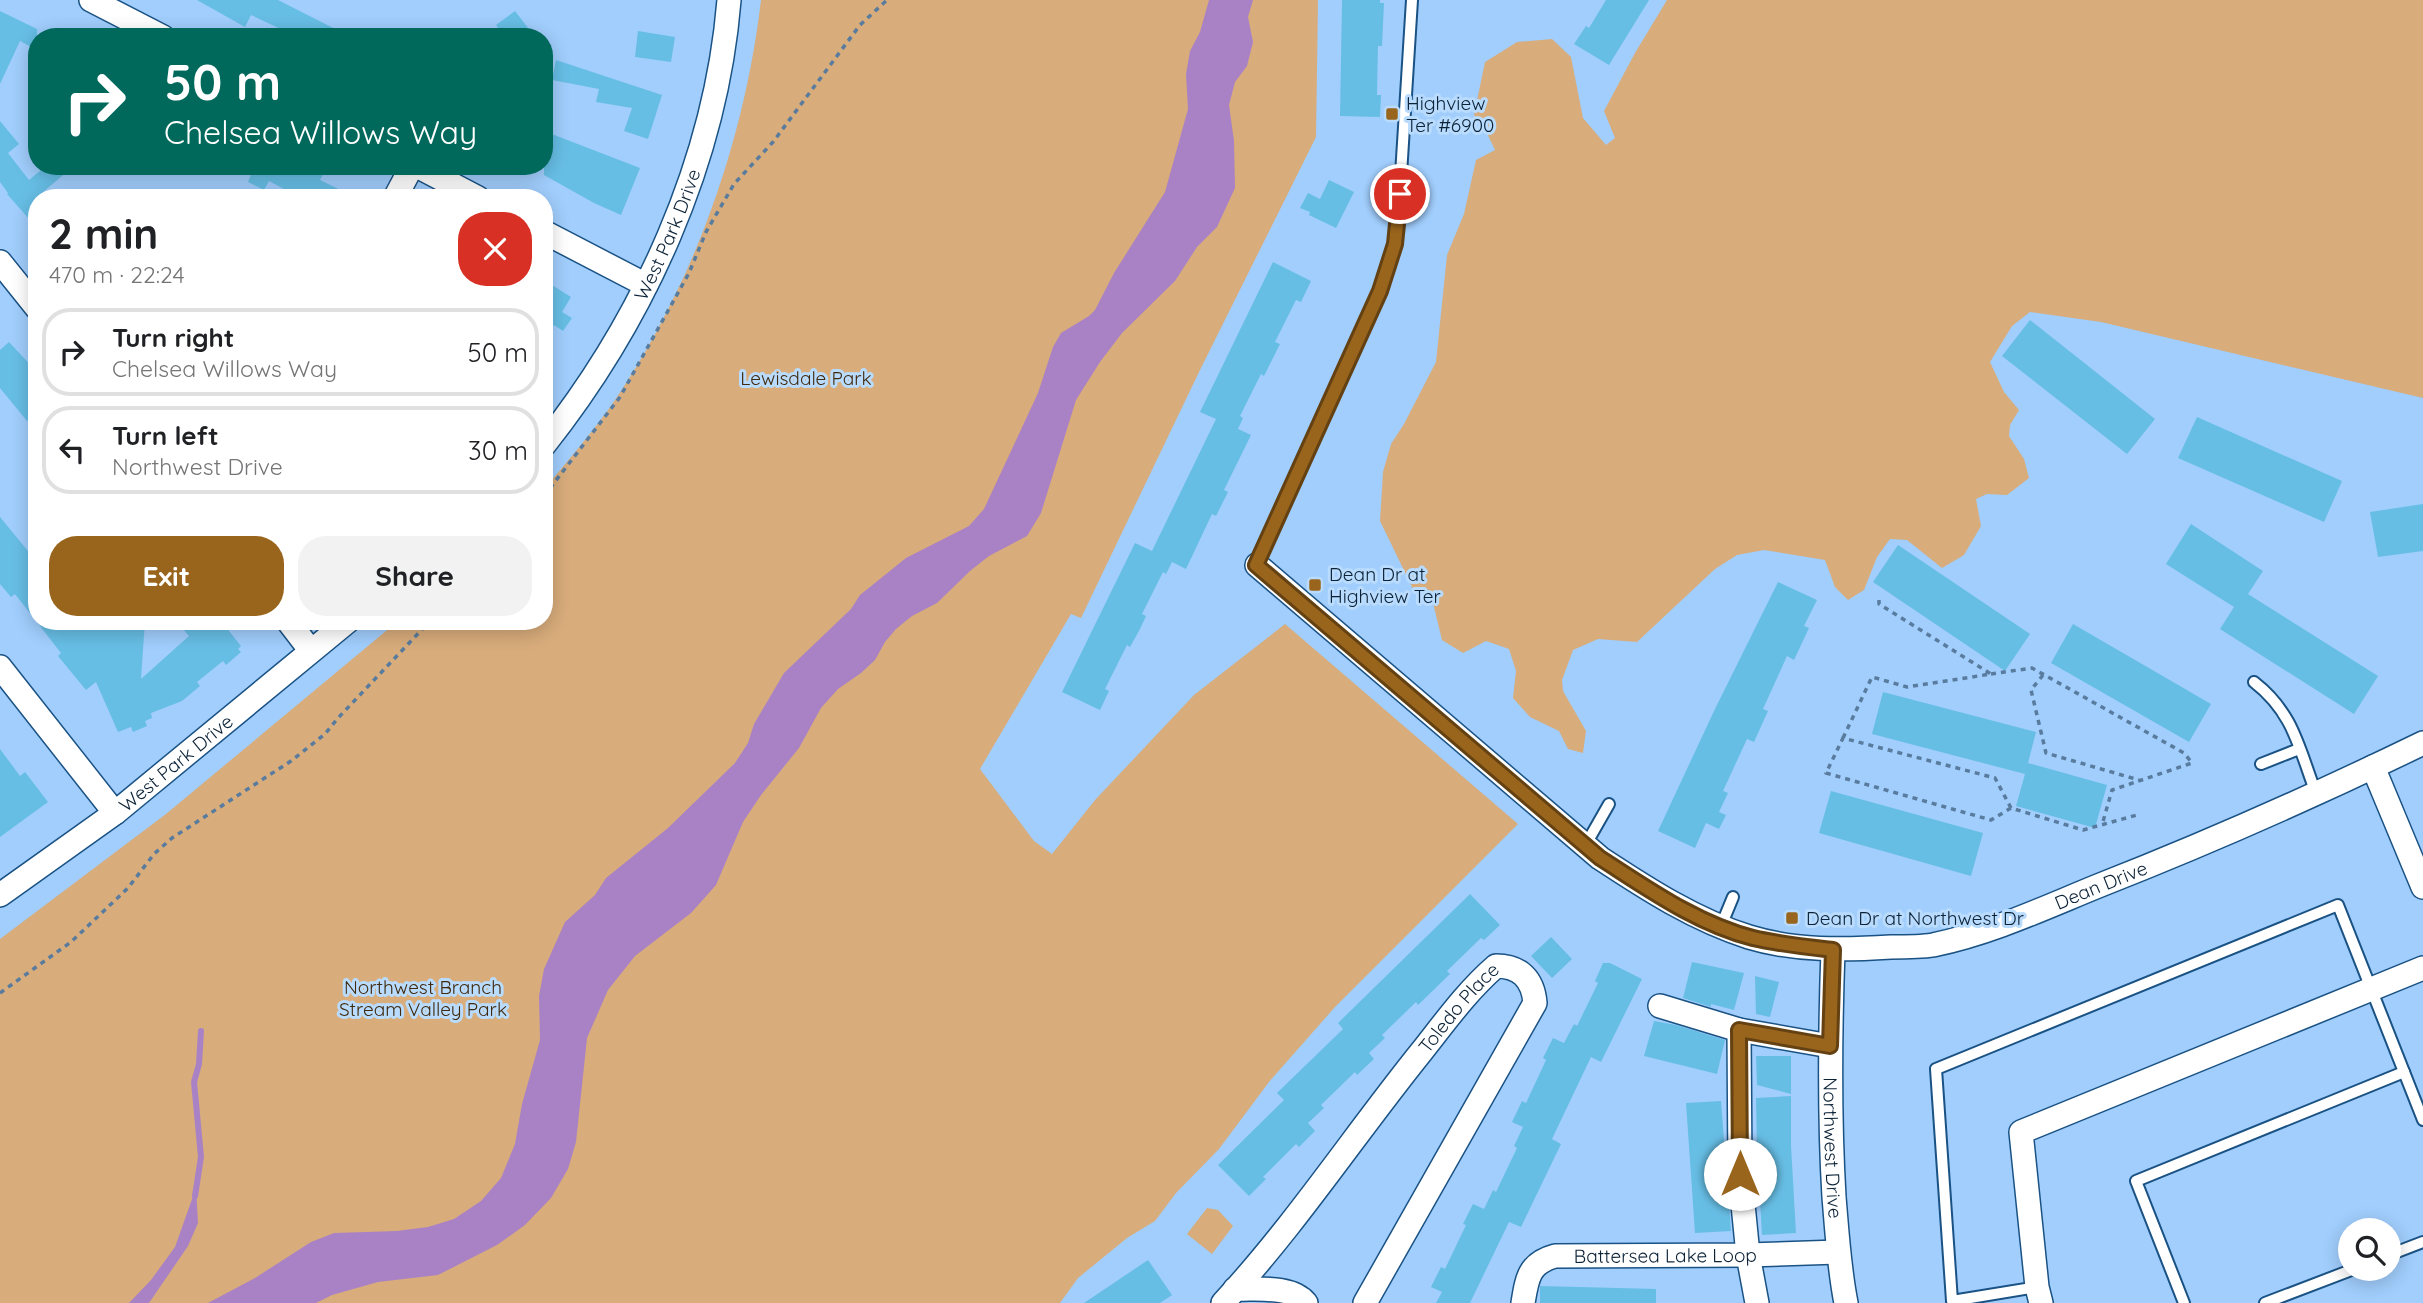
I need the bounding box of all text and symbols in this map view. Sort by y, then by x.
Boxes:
text: 50 m [164,51,281,112]
icon: right [49,56,140,147]
place label: Highview Ter #6900 [1406,91,1494,137]
marker: Highview Ter #6900 [1384,106,1400,122]
text: Chelsea Willows Way [164,112,477,152]
pin [1370,164,1430,224]
street label: West Park Drive [629,166,705,304]
icon: arrive [1381,175,1419,213]
text: 2 min [49,207,158,260]
button: close [458,212,532,286]
text: 470 m · 22:24 [49,260,185,289]
text: Turn right [112,321,234,354]
icon: right [53,333,91,371]
text: 50 m [468,336,528,369]
text: Chelsea Willows Way [112,354,337,383]
park label: Lewisdale Park [740,366,872,390]
text: Turn left [112,419,219,452]
icon: left [53,431,91,469]
text: 30 m [468,434,528,467]
text: Northwest Drive [112,452,283,481]
button: Exit [49,536,284,616]
button: Share [298,536,532,616]
place label: Dean Dr at Highview Ter [1329,562,1442,608]
marker: Dean Dr at Highview Ter [1307,577,1323,593]
street label: West Park Drive [114,709,238,817]
street label: Dean Drive [2051,856,2151,915]
place label: Dean Dr at Northwest Dr [1806,906,2025,930]
marker: Dean Dr at Northwest Dr [1784,910,1800,926]
street label: Toledo Place [1413,957,1504,1058]
park label: Northwest Branch Stream Valley Park [339,975,507,1021]
street label: Northwest Drive [1818,1077,1848,1219]
position arrow [1703,1137,1777,1211]
map controls [2338,1218,2401,1281]
button: search [2338,1218,2401,1281]
street label: Battersea Lake Loop [1574,1243,1757,1268]

